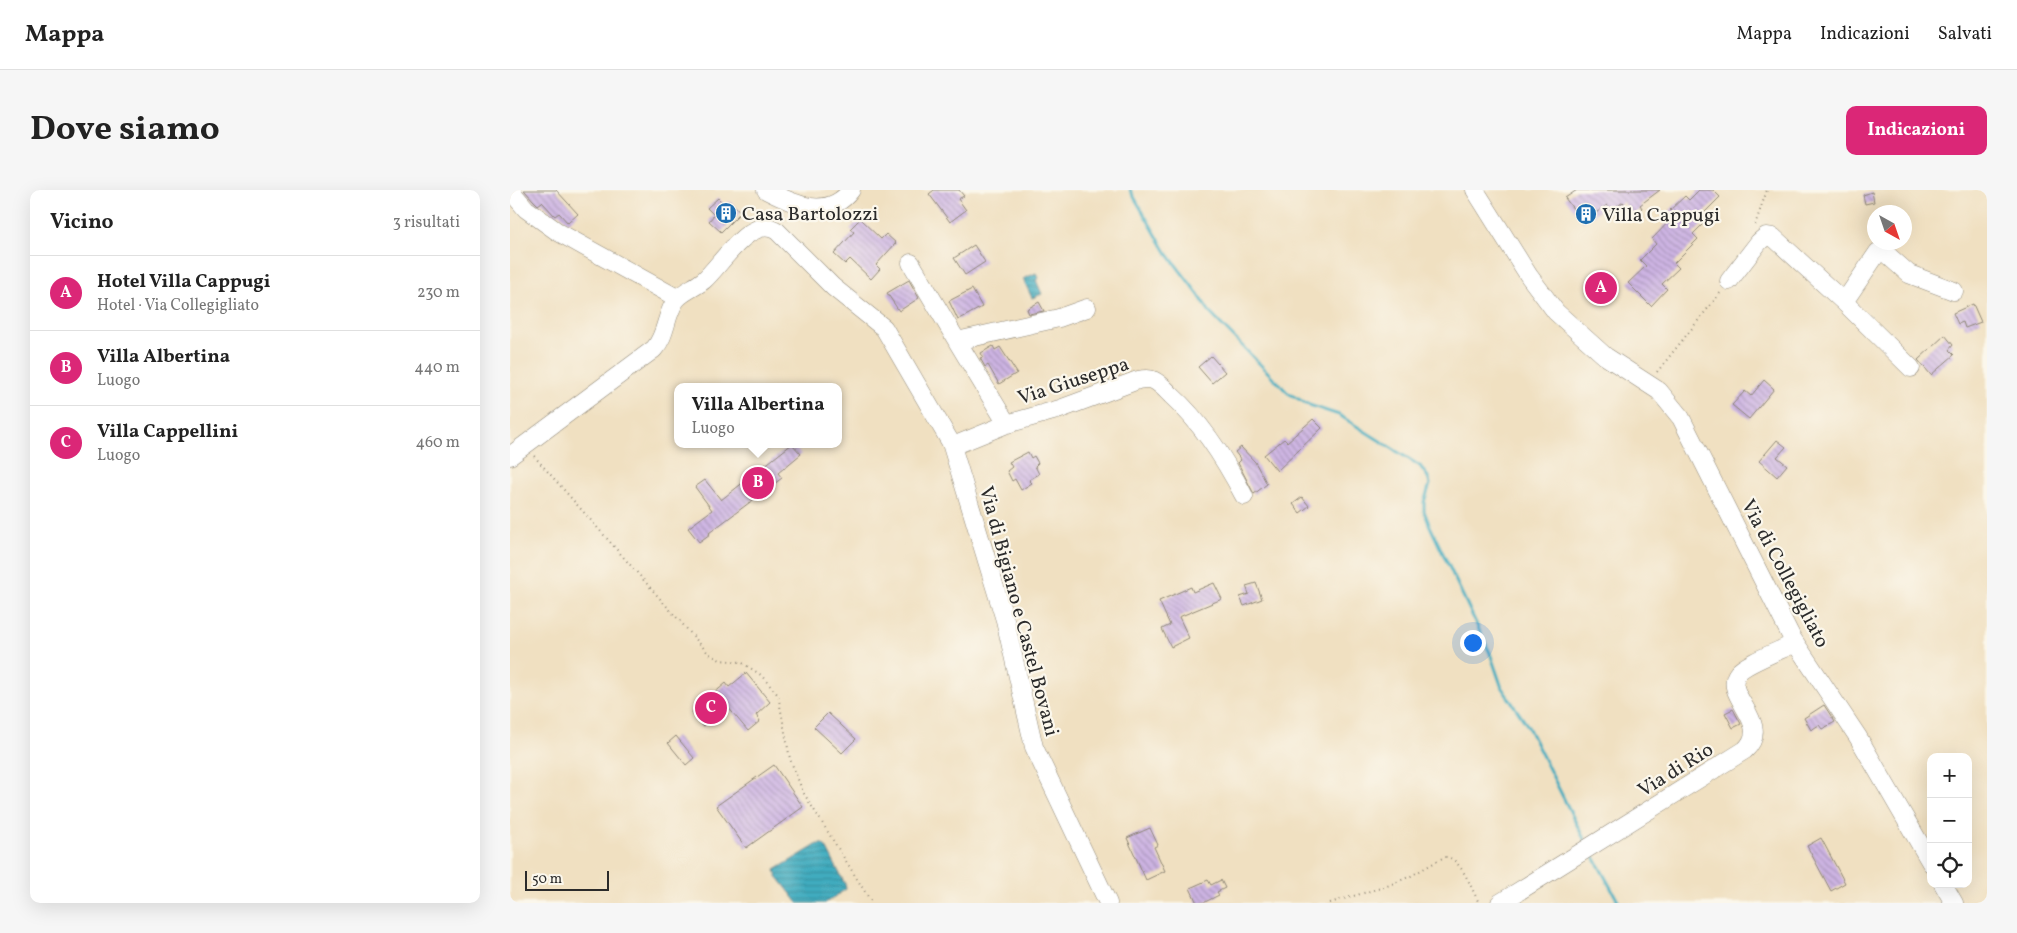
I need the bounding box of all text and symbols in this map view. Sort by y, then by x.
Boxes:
text: Mappa [25,18,104,52]
text: Mappa [1737,22,1792,47]
text: Indicazioni [1820,22,1910,47]
text: Salvati [1938,22,1992,47]
text: Dove siamo [30,106,220,154]
button: Indicazioni [1846,106,1987,155]
building icon: Casa Bartolozzi [714,201,738,225]
place label: Casa Bartolozzi [742,201,878,229]
building icon: Villa Cappugi [1574,202,1598,226]
place label: Villa Cappugi [1602,202,1720,230]
north arrow [1867,205,1912,250]
text: Vicino [50,208,114,237]
text: 3 risultati [393,212,460,234]
text: Hotel Villa Cappugi [97,269,270,295]
pin: A [1585,269,1617,307]
text: A [60,282,72,304]
text: 230 m [417,282,460,304]
text: Hotel · Via Collegigliato [97,295,259,317]
text: Villa Albertina [97,344,230,370]
street label: Via Giuseppa [1014,351,1133,413]
text: B [61,357,71,379]
text: 440 m [414,357,460,379]
text: Luogo [97,370,140,392]
popup [674,383,842,448]
text: Villa Albertina [691,392,825,418]
text: Luogo [691,418,735,440]
text: Villa Cappellini [97,419,238,445]
text: C [61,432,71,454]
text: 460 m [416,432,460,454]
text: Luogo [97,445,140,467]
pin: B [742,464,774,502]
street label: Via di Bigiano e Castel Bovani [971,483,1065,740]
street label: Via di Collegigliato [1733,495,1835,653]
your location [1460,630,1486,656]
pin: C [695,689,727,727]
street label: Via di Rio [1633,736,1719,805]
map controls [1927,753,1972,888]
button: + [1927,753,1972,798]
button: − [1927,798,1972,843]
button: locate [1927,843,1972,888]
scale bar [525,868,609,891]
text: 50 m [532,870,562,889]

